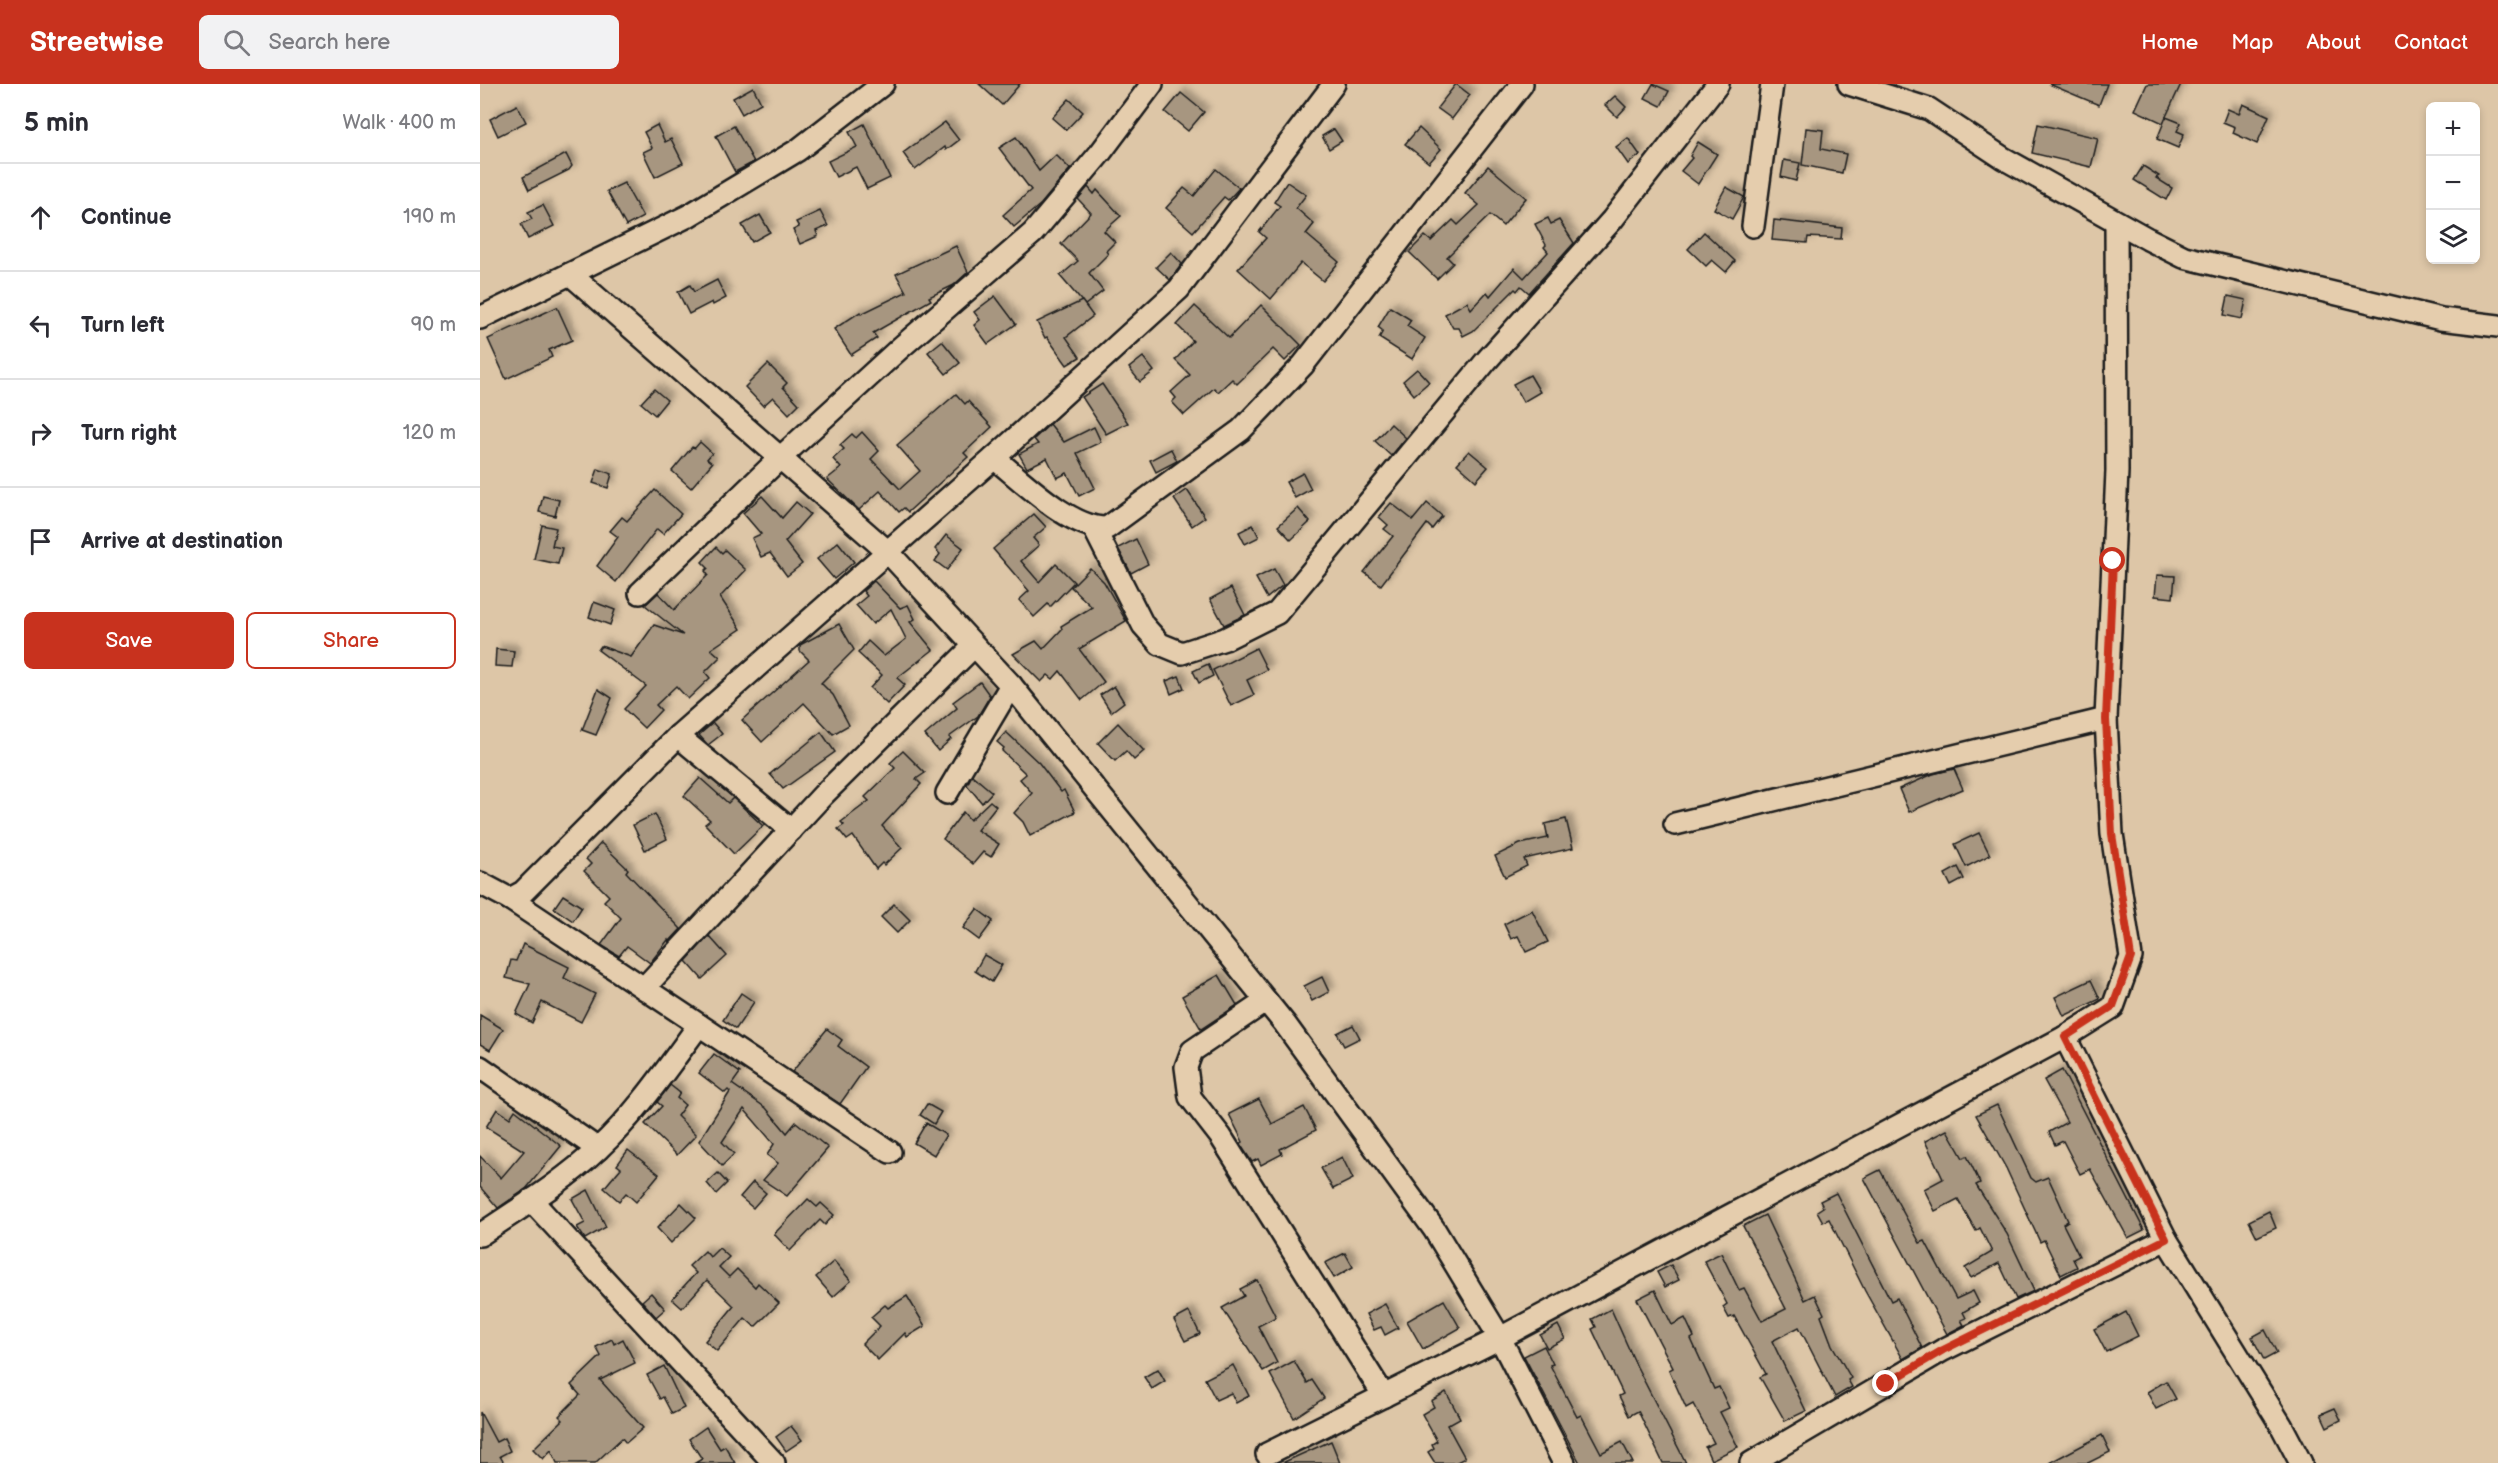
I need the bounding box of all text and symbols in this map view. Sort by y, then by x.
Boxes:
search box [199,15,619,69]
text: Streetwise [30,26,163,59]
icon: search [220,26,253,59]
text: Search here [268,29,390,56]
text: Home [2141,30,2198,55]
text: Map [2231,30,2273,55]
text: About [2306,30,2361,55]
text: Contact [2394,30,2468,55]
map controls [2426,102,2480,264]
button: + [2426,102,2480,156]
text: 5 min [24,108,89,139]
text: Walk · 400 m [343,111,456,135]
button: − [2426,156,2480,210]
icon: ahead [24,201,57,234]
text: Continue [81,204,171,231]
text: 190 m [403,205,456,229]
button: layers [2426,210,2480,264]
icon: left [24,309,57,342]
text: Turn left [81,312,165,339]
text: 90 m [411,313,456,337]
icon: right [24,417,57,450]
text: Turn right [81,420,177,447]
text: 120 m [403,421,456,445]
icon: arrive [24,525,57,558]
text: Arrive at destination [81,528,283,555]
route start [2099,547,2125,573]
button: Save [24,612,234,669]
button: Share [246,612,456,669]
route end [1872,1370,1898,1396]

